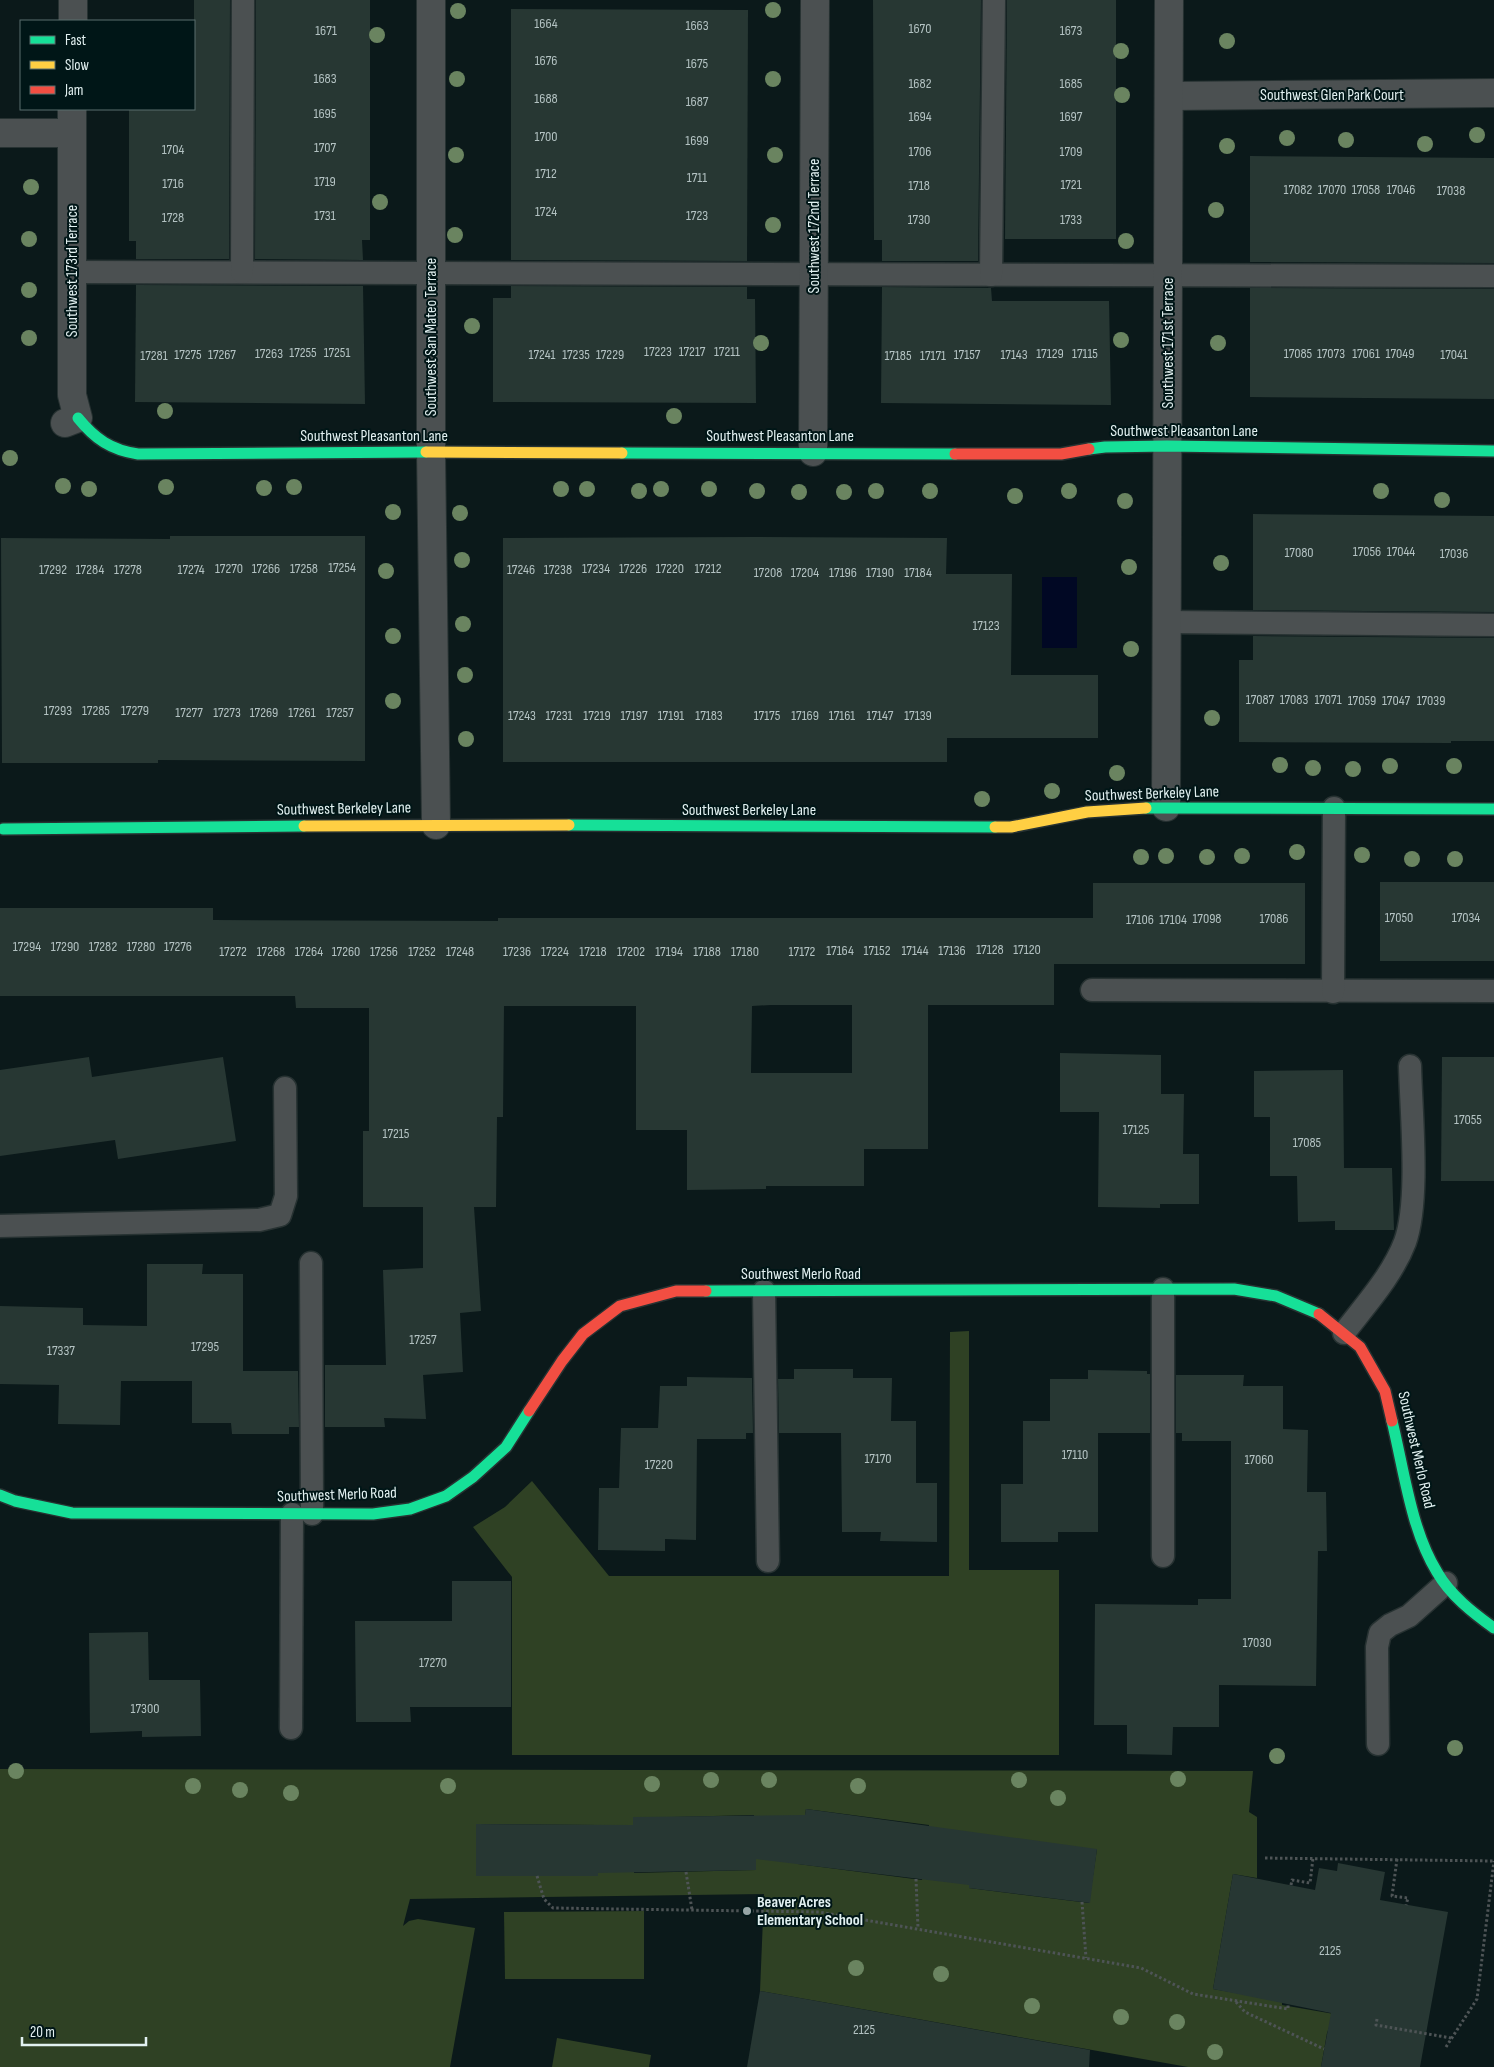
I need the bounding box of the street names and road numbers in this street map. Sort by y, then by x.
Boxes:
street label: Southwest Glen Park Court [1260,86,1404,105]
street label: Southwest 172nd Terrace [805,159,824,293]
street label: Southwest 173rd Terrace [63,205,82,337]
street label: Southwest San Mateo Terrace [422,258,441,416]
street label: Southwest 171st Terrace [1159,278,1178,408]
street label: Southwest Pleasanton Lane [1110,422,1258,441]
street label: Southwest Pleasanton Lane [300,427,448,446]
street label: Southwest Pleasanton Lane [706,427,854,446]
street label: Southwest Berkeley Lane [1085,782,1219,806]
street label: Southwest Berkeley Lane [277,798,411,820]
street label: Southwest Berkeley Lane [682,801,816,820]
street label: Southwest Merlo Road [741,1265,861,1284]
street label: Southwest Merlo Road [1393,1390,1439,1510]
street label: Southwest Merlo Road [277,1483,397,1507]

